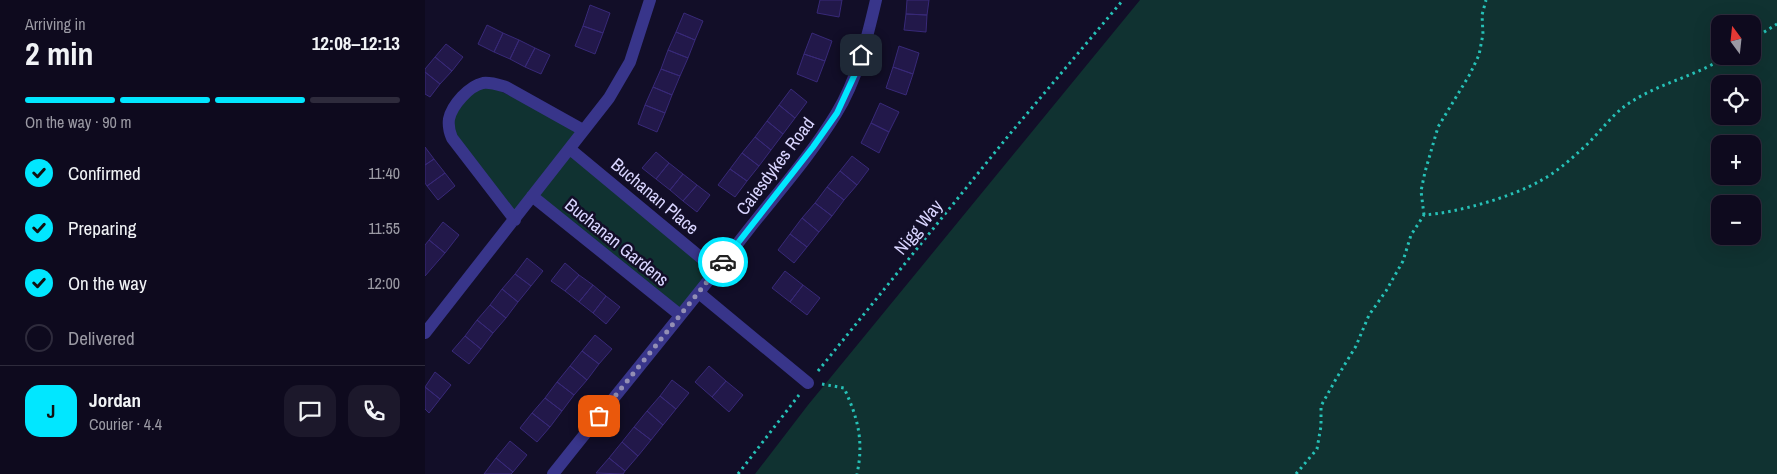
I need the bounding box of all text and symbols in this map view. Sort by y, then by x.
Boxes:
text: Arriving in [25,13,86,35]
north arrow [1711,15,1761,65]
map controls [1711,15,1761,245]
text: 12:08–12:13 [312,30,400,56]
text: 2 min [25,32,94,75]
pin [840,34,882,76]
icon: home [847,41,875,69]
button: locate [1711,75,1761,125]
text: On the way · 90 m [25,111,131,133]
street label: Caiesdykes Road [730,112,820,220]
button: + [1711,135,1761,185]
street label: Buchanan Place [606,152,704,240]
icon: check [25,159,53,187]
text: Confirmed [68,160,141,186]
text: 11:40 [368,162,400,184]
street label: Buchanan Gardens [560,192,674,292]
street label: Nigg Way [888,194,948,260]
button: − [1711,195,1761,245]
icon: check [25,214,53,242]
text: Preparing [68,215,136,241]
text: 11:55 [368,217,400,239]
courier [698,237,748,287]
icon: car [709,248,737,276]
icon: check [25,269,53,297]
text: On the way [68,270,147,296]
text: 12:00 [367,272,400,294]
text: Delivered [68,325,135,351]
button: chat [284,385,336,437]
button: phone [348,385,400,437]
text: Jordan [89,387,141,413]
pin [578,395,620,437]
text: J [47,398,55,424]
icon: bag [585,402,613,430]
text: Courier · 4.4 [89,413,162,435]

